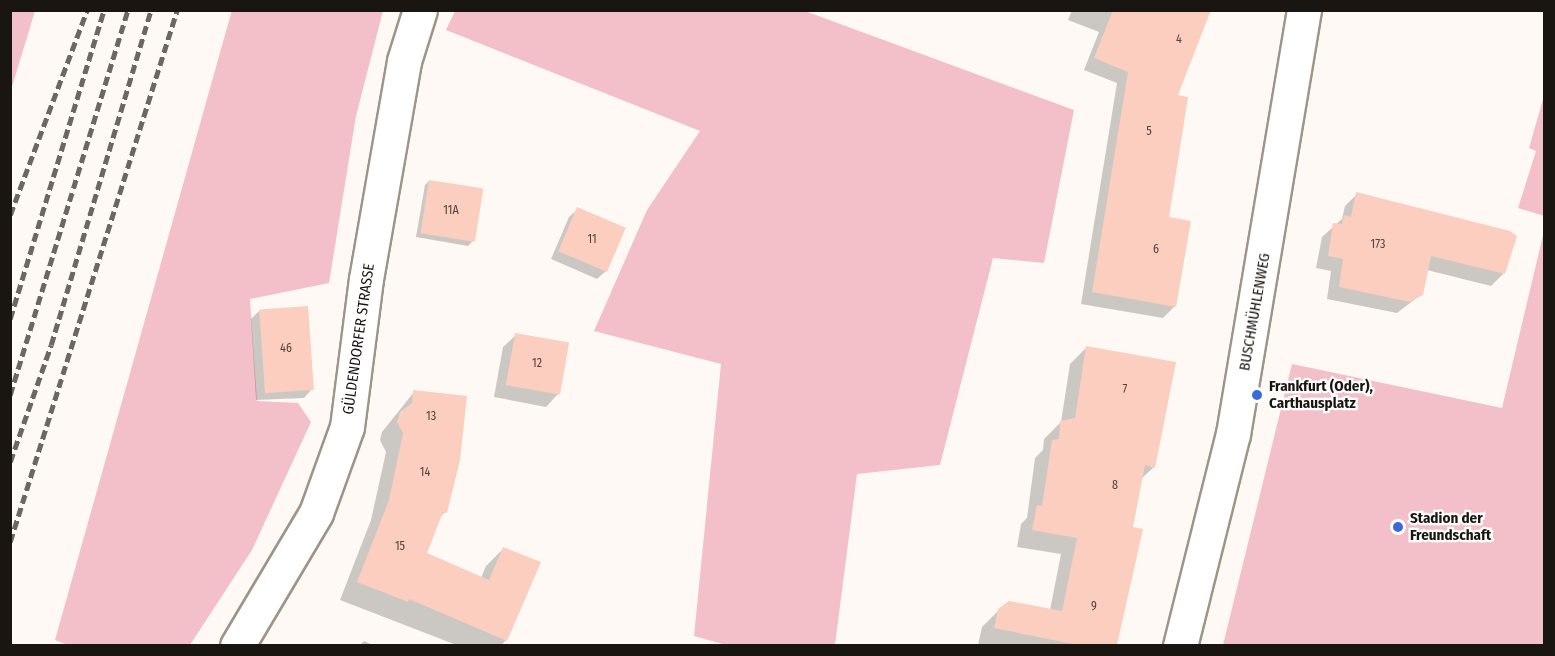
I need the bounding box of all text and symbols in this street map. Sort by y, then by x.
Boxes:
house number: 4 [1176,33,1182,47]
house number: 5 [1146,125,1152,139]
house number: 11A [443,204,459,218]
house number: 11 [587,233,597,247]
house number: 173 [1371,238,1385,252]
house number: 6 [1153,243,1159,257]
street label: BUSCHMÜHLENWEG [1236,252,1274,372]
street label: GÜLDENDORFER STRASSE [339,262,379,416]
house number: 46 [280,342,292,356]
house number: 12 [532,357,542,371]
place label: Frankfurt (Oder), Carthausplatz [1269,377,1373,412]
house number: 7 [1123,383,1127,397]
marker: Frankfurt (Oder), Carthausplatz [1250,388,1264,402]
house number: 13 [426,410,436,424]
house number: 14 [420,466,430,480]
house number: 8 [1112,479,1118,493]
place label: Stadion der Freundschaft [1410,509,1491,544]
marker: Stadion der Freundschaft [1391,520,1405,534]
house number: 15 [395,540,405,554]
house number: 9 [1091,600,1097,614]

